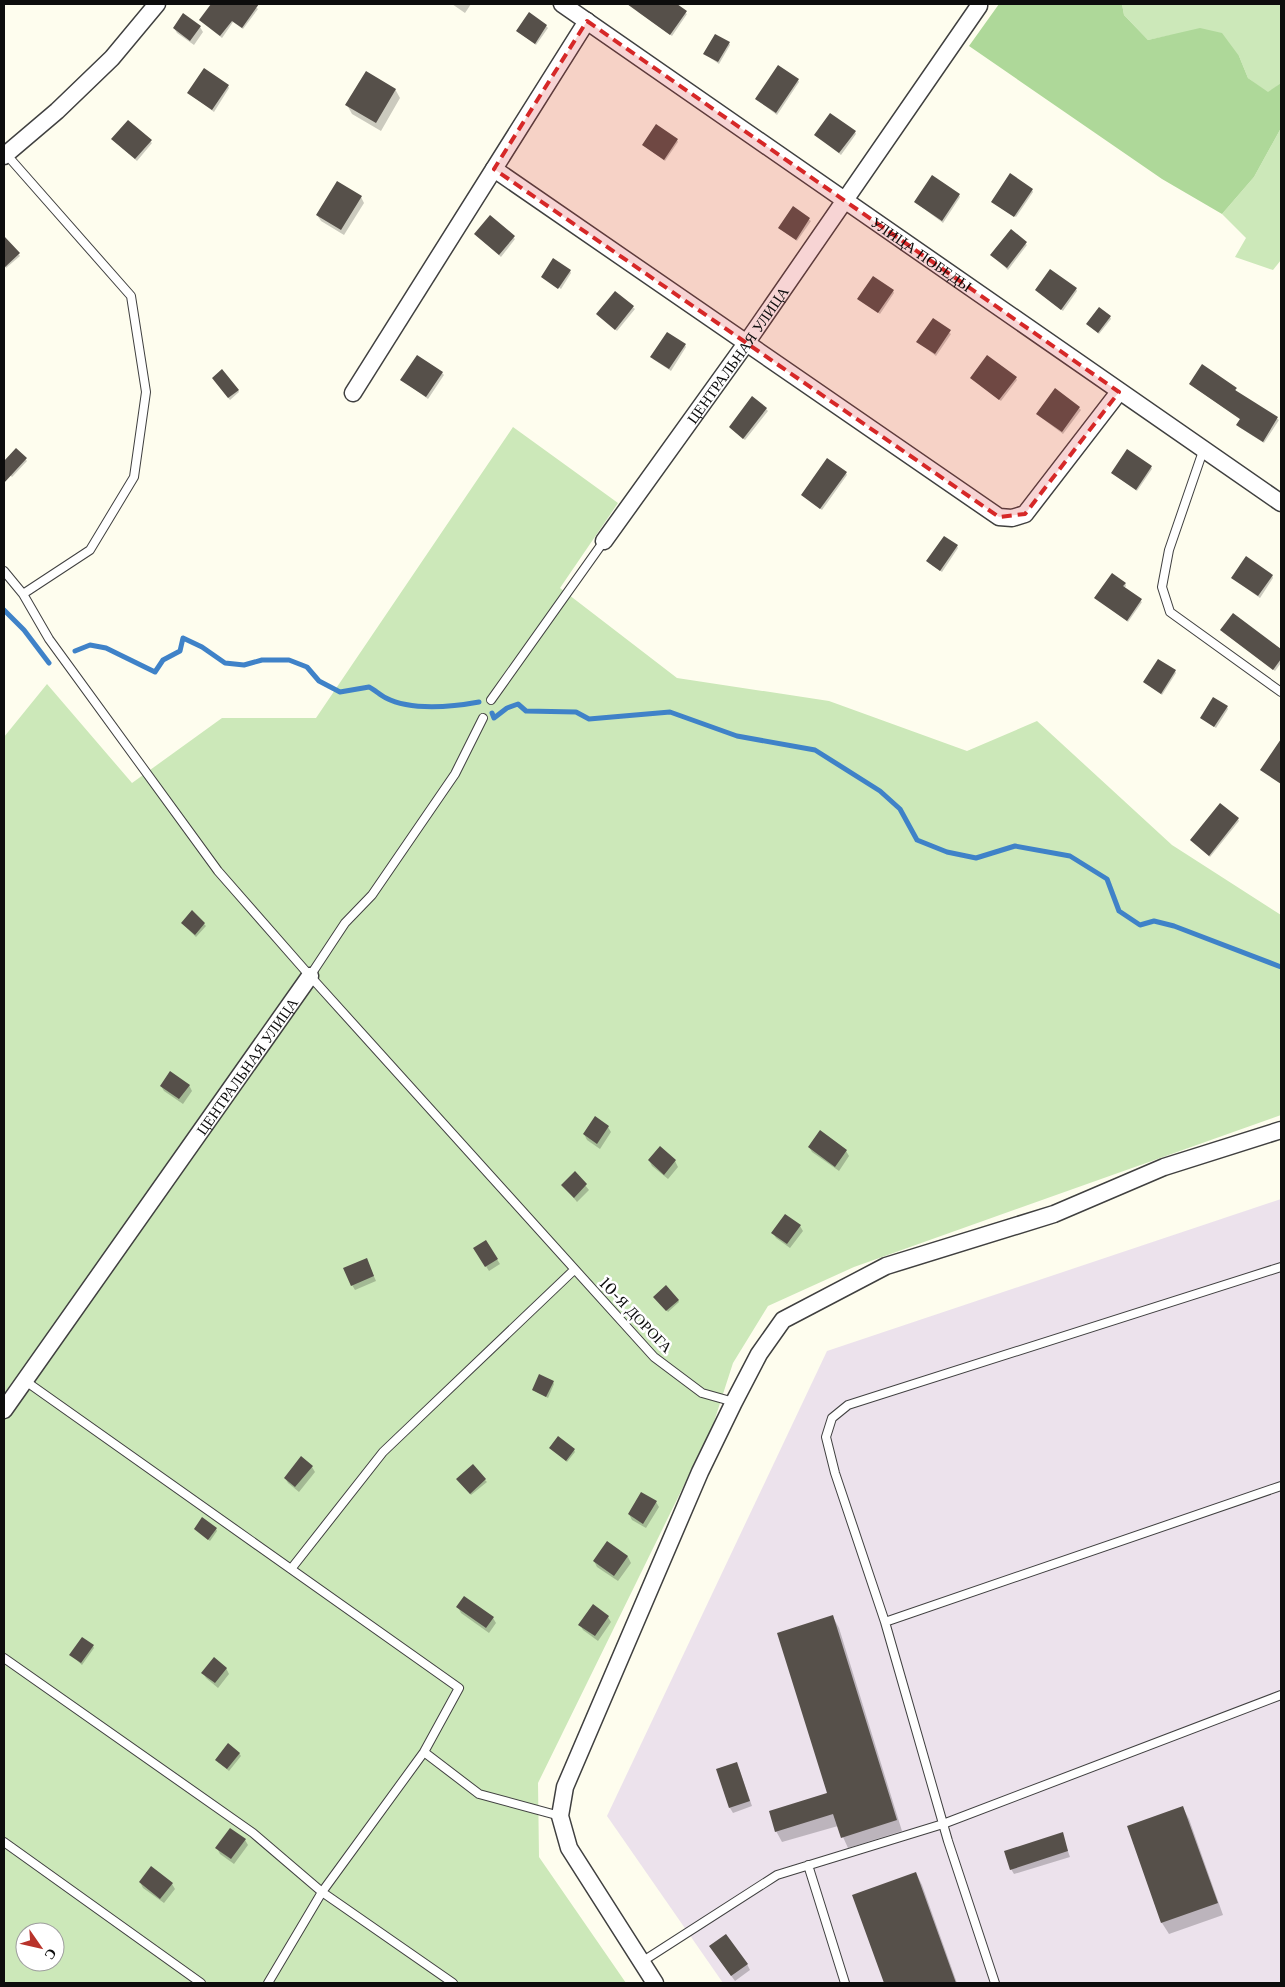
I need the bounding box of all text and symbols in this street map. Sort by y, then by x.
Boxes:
street label: УЛИЦА ПОБЕДЫ [868,212,976,295]
street label: ЦЕНТРАЛЬНАЯ УЛИЦА [682,282,792,427]
street label: ЦЕНТРАЛЬНАЯ УЛИЦА [192,993,302,1138]
street label: 10-Я ДОРОГА [595,1274,677,1357]
north arrow [15,1922,65,1972]
text: С [40,1945,61,1963]

